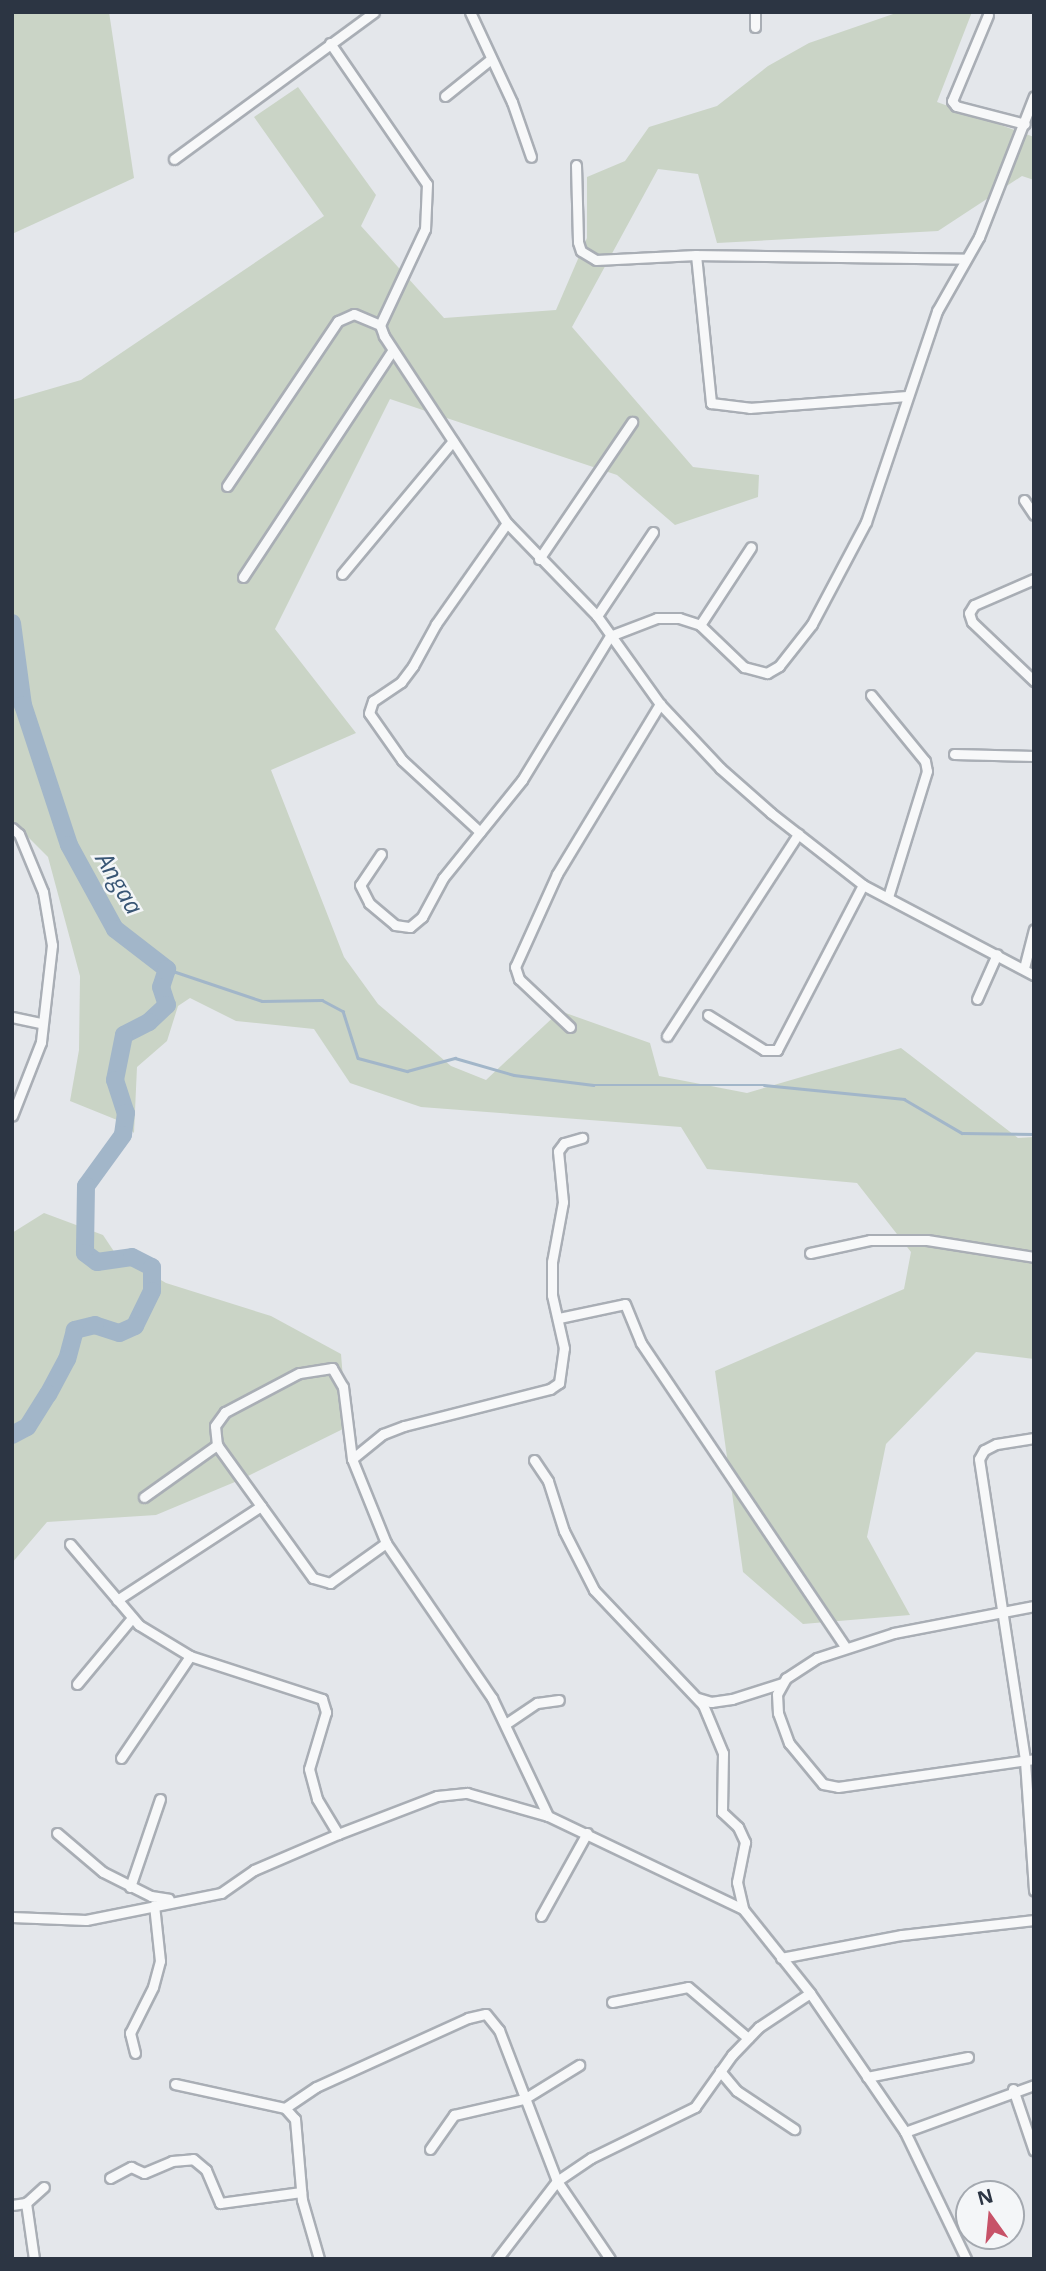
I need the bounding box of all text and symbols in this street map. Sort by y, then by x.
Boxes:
water label: Angaa [90,847,150,919]
north arrow [955,2180,1025,2250]
text: N [974,2182,996,2211]

